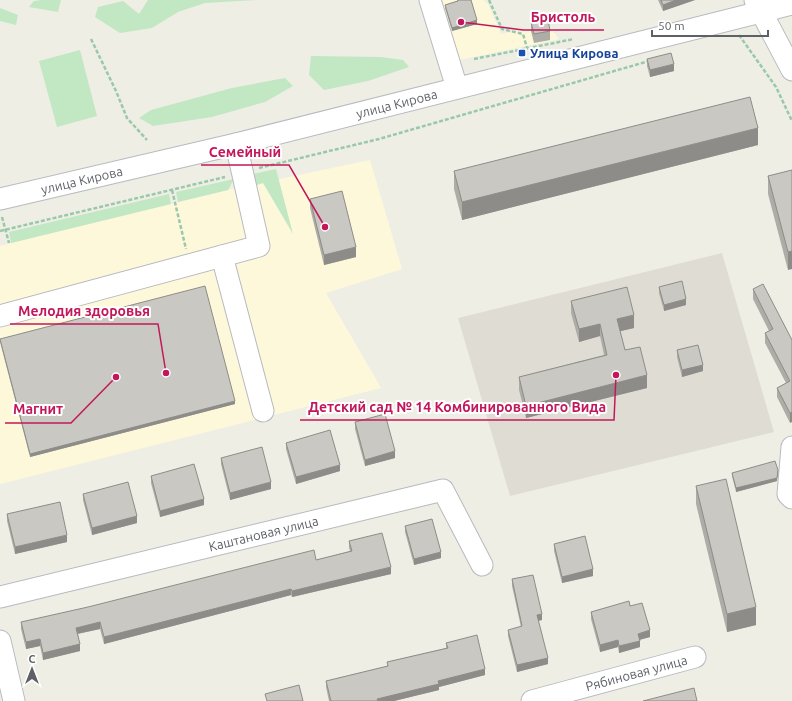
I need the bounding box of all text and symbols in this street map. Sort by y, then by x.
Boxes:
callout: Бристоль [523,4,604,30]
text: Бристоль [531,9,596,25]
scale bar [652,12,768,38]
text: 50 m [658,19,685,32]
place label: Улица Кирова [530,46,619,60]
marker: Улица Кирова [517,48,527,58]
street label: улица Кирова [355,87,439,121]
callout: Семейный [201,139,289,165]
text: Семейный [209,144,281,160]
street label: улица Кирова [40,164,124,196]
callout: Мелодия здоровья [10,298,158,324]
text: Мелодия здоровья [18,303,150,319]
callout: Детский сад № 14 Комбинированного Вида [300,394,614,420]
callout: Магнит [5,397,71,423]
text: Детский сад № 14 Комбинированного Вида [308,399,606,415]
text: Магнит [13,401,63,417]
street label: Каштановая улица [207,513,320,553]
north arrow [12,649,52,689]
street label: Рябиновая улица [584,652,689,693]
text: С [28,653,36,665]

